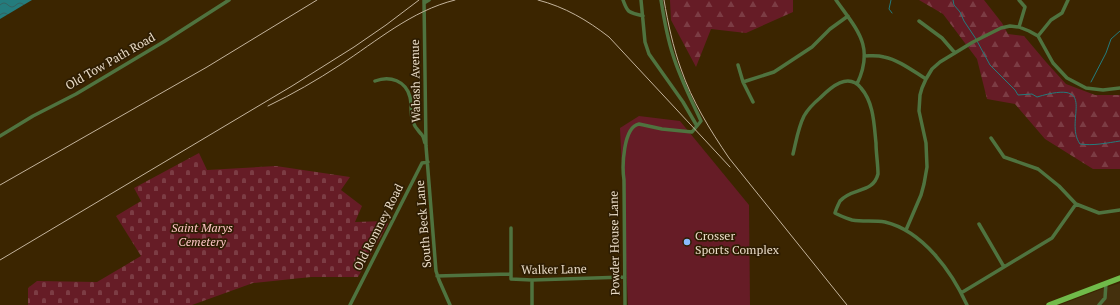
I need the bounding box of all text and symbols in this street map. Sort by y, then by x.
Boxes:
street label: Old Tow Path Road [62,29,158,93]
street label: Wabash Avenue [407,39,423,123]
street label: South Beck Lane [412,179,434,269]
street label: Old Romney Road [350,181,406,273]
street label: Powder House Lane [606,191,622,295]
park label: Saint Marys Cemetery [171,220,233,249]
place label: Crosser Sports Complex [695,228,780,257]
marker: Crosser Sports Complex [682,237,692,247]
street label: Walker Lane [521,261,587,277]

